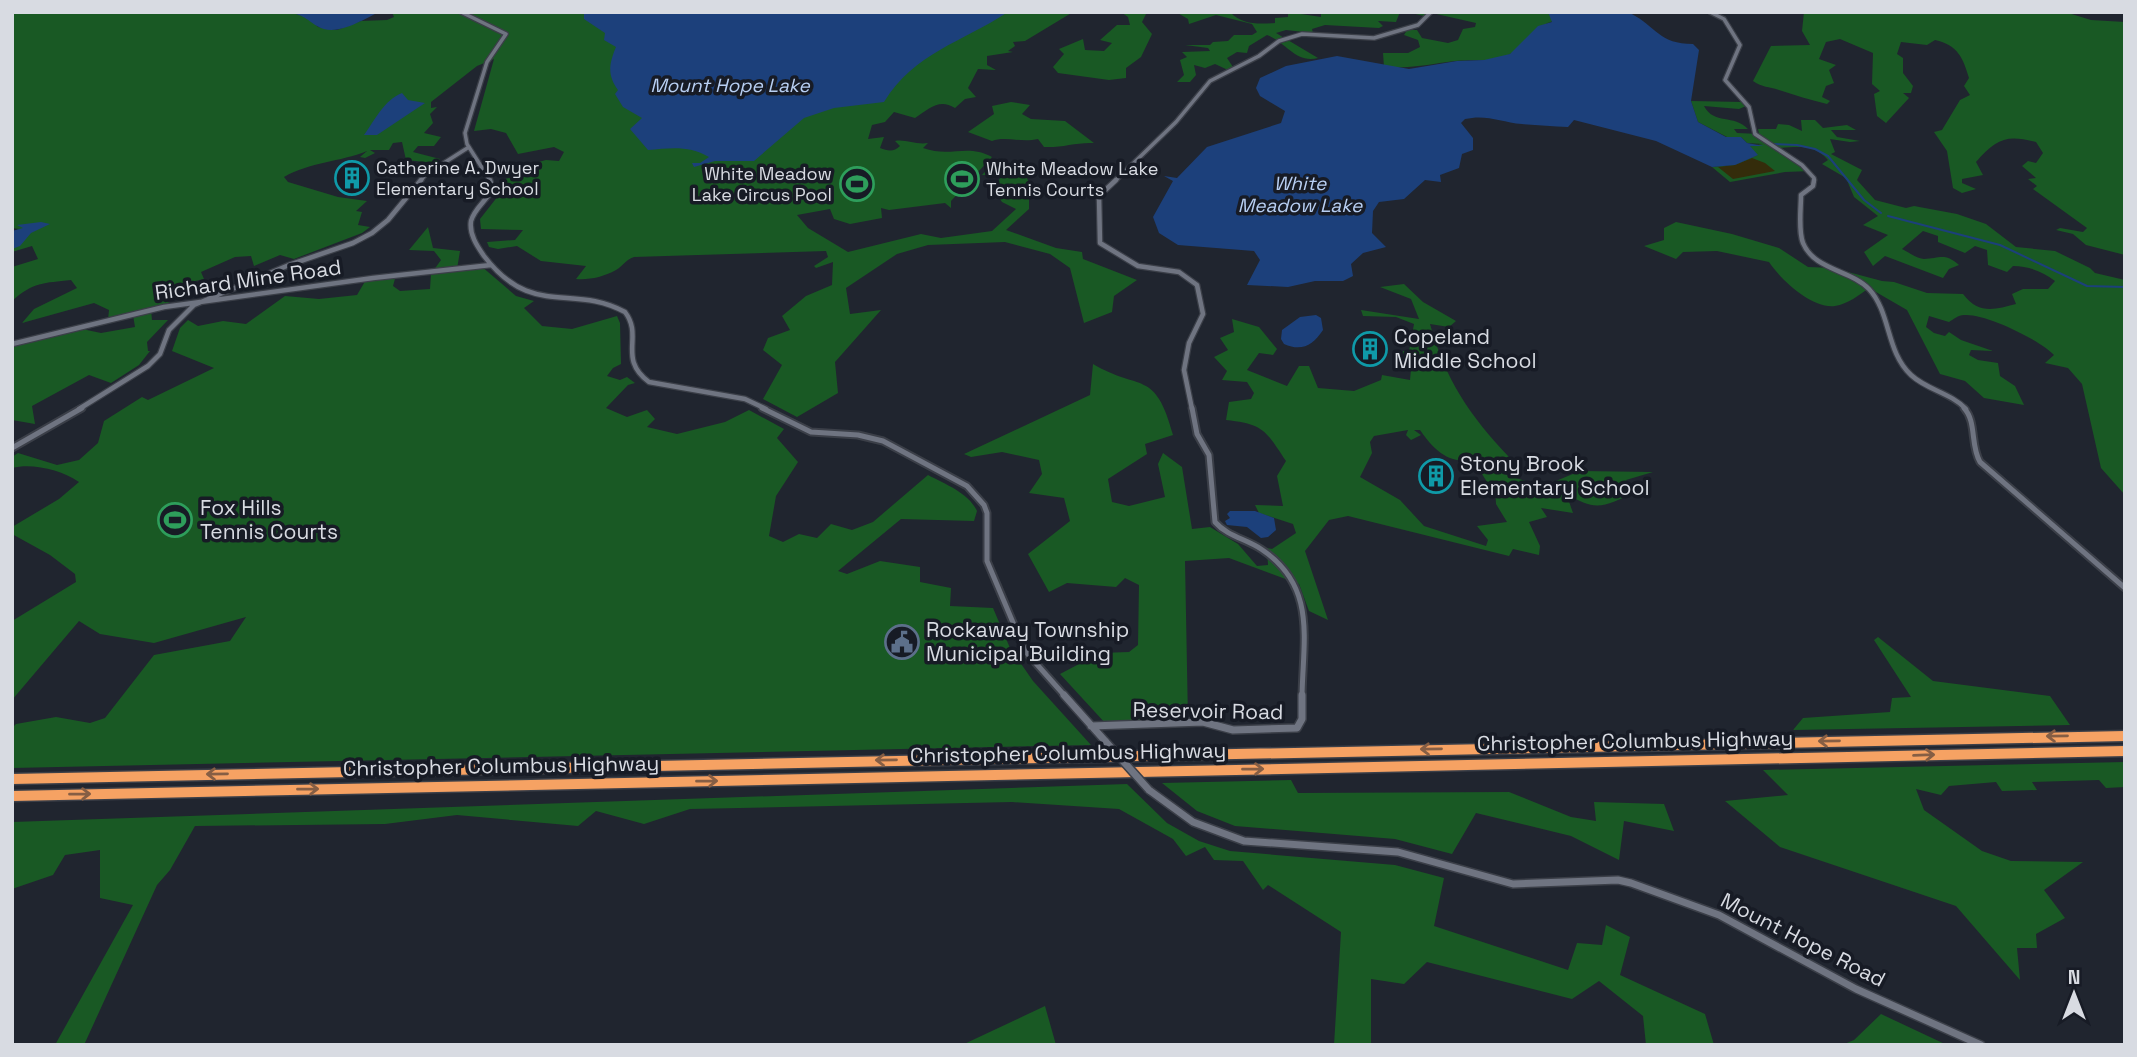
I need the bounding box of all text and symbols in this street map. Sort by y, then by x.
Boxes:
water label: Mount Hope Lake [650,73,811,98]
place label: Catherine A. Dwyer Elementary School [376,156,540,200]
place label: White Meadow Lake Tennis Courts [986,157,1158,201]
building icon: Catherine A. Dwyer Elementary School [333,159,371,197]
sports icon: White Meadow Lake Tennis Courts [943,160,981,198]
place label: White Meadow Lake Circus Pool [692,162,832,206]
sports icon: White Meadow Lake Circus Pool [838,165,876,203]
water label: White Meadow Lake [1238,171,1363,218]
street label: Richard Mine Road [153,253,343,306]
place label: Copeland Middle School [1394,323,1537,374]
building icon: Copeland Middle School [1351,330,1389,368]
place label: Stony Brook Elementary School [1460,450,1650,501]
building icon: Stony Brook Elementary School [1417,457,1455,495]
place label: Fox Hills Tennis Courts [200,494,338,545]
sports icon: Fox Hills Tennis Courts [156,501,194,539]
place label: Rockaway Township Municipal Building [926,616,1129,667]
public building icon: Rockaway Township Municipal Building [883,623,921,661]
street label: Reservoir Road [1132,696,1284,725]
street label: Christopher Columbus Highway [1477,724,1793,757]
one-way arrow [2045,730,2068,743]
one-way arrow [1818,734,1841,748]
street label: Christopher Columbus Highway [910,736,1226,769]
one-way arrow [1420,742,1443,755]
one-way arrow [1913,748,1936,762]
street label: Christopher Columbus Highway [343,749,659,782]
one-way arrow [874,753,897,767]
one-way arrow [1241,762,1264,775]
one-way arrow [206,768,229,781]
one-way arrow [695,774,718,788]
one-way arrow [296,783,319,796]
one-way arrow [69,787,92,801]
street label: Mount Hope Road [1716,886,1890,993]
north arrow [2039,959,2109,1029]
text: N [2068,965,2080,990]

